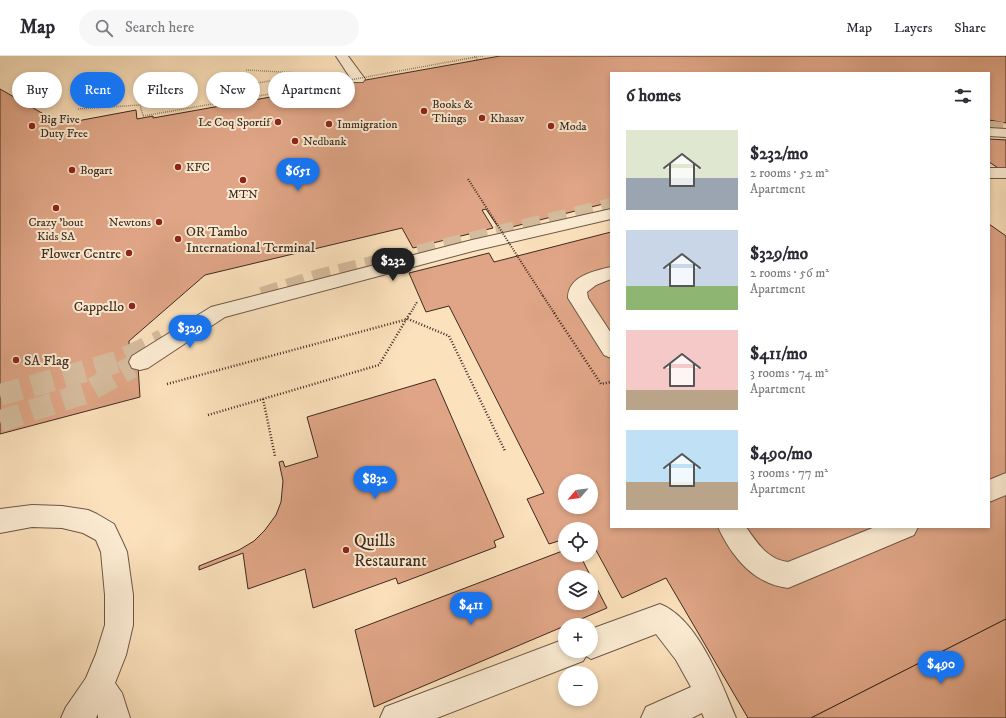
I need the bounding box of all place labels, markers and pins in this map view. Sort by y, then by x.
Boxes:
place label: Books & Things [432,97,473,126]
marker: Books & Things [419,106,429,116]
place label: Khasav [490,111,525,126]
place label: Big Five Duty Free [40,112,88,141]
marker: Khasav [477,113,487,123]
place label: Le Coq Sportif [198,115,272,130]
marker: Le Coq Sportif [273,117,283,127]
place label: Immigration [337,117,398,132]
marker: Immigration [324,119,334,129]
place label: Moda [559,119,588,134]
marker: Big Five Duty Free [27,121,37,131]
marker: Moda [546,121,556,131]
place label: Nedbank [303,134,347,149]
marker: Nedbank [290,136,300,146]
pin: $651 [274,158,322,192]
place label: KFC [186,160,210,175]
marker: KFC [173,162,183,172]
place label: Bogart [80,163,113,178]
marker: Bogart [67,165,77,175]
marker: MTN [238,175,248,185]
place label: MTN [228,187,258,202]
marker: Crazy 'bout Kids SA [51,203,61,213]
place label: Crazy 'bout Kids SA [28,215,84,244]
place label: Newtons [109,215,151,230]
marker: Newtons [154,217,164,227]
place label: OR Tambo International Terminal [186,223,316,257]
marker: OR Tambo International Terminal [173,234,183,244]
place label: Flower Centre [41,245,121,263]
marker: Flower Centre [124,248,134,258]
pin: $232 [369,248,417,282]
place label: Cappello [74,298,124,316]
marker: Cappello [127,301,137,311]
pin: $329 [166,315,214,349]
place label: SA Flag [24,352,69,370]
marker: SA Flag [11,355,21,365]
pin: $832 [351,466,399,500]
place label: Quills Restaurant [354,530,427,572]
marker: Quills Restaurant [341,545,351,555]
pin: $411 [447,592,495,626]
pin: $490 [917,651,965,685]

